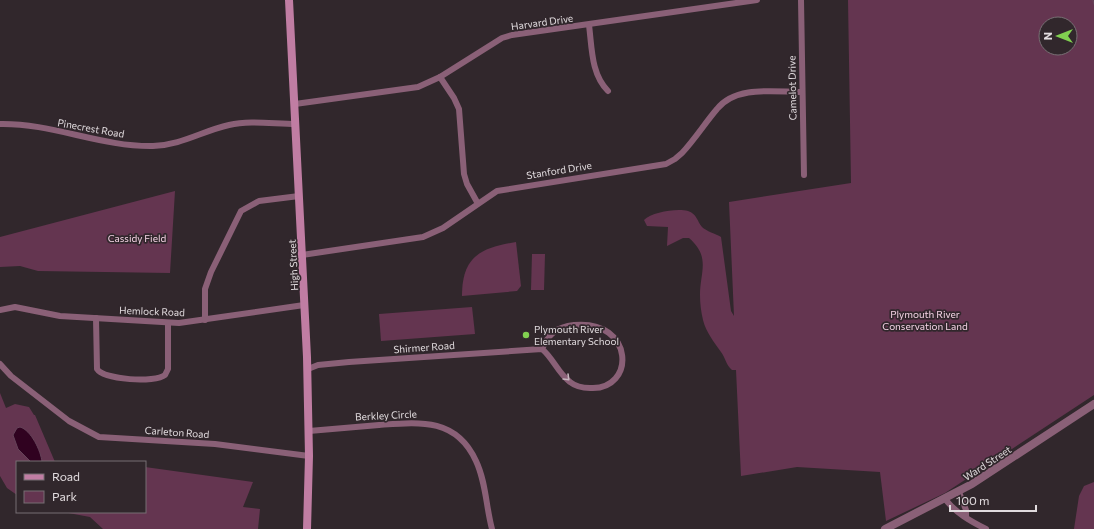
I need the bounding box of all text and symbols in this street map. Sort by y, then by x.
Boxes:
street label: Harvard Drive [510,12,574,32]
north arrow [1038,16,1078,56]
text: N [1041,32,1054,40]
street label: Camelot Drive [785,56,799,120]
street label: Pinecrest Road [57,116,126,140]
street label: Stanford Drive [525,159,593,181]
park label: Cassidy Field [108,232,166,244]
street label: High Street [286,239,300,291]
street label: Hemlock Road [119,304,185,318]
park label: Plymouth River Conservation Land [882,308,968,332]
place label: Plymouth River Elementary School [534,323,619,347]
marker: Plymouth River Elementary School [521,330,531,340]
street label: Shirmer Road [393,339,455,355]
one-way arrow [562,373,570,381]
street label: Berkley Circle [355,407,417,423]
street label: Carleton Road [144,424,210,440]
street label: Ward Street [961,443,1013,483]
legend [16,461,146,513]
text: Road [52,469,80,483]
scale bar [950,487,1036,513]
text: Park [52,489,78,503]
text: 100 m [956,493,990,507]

